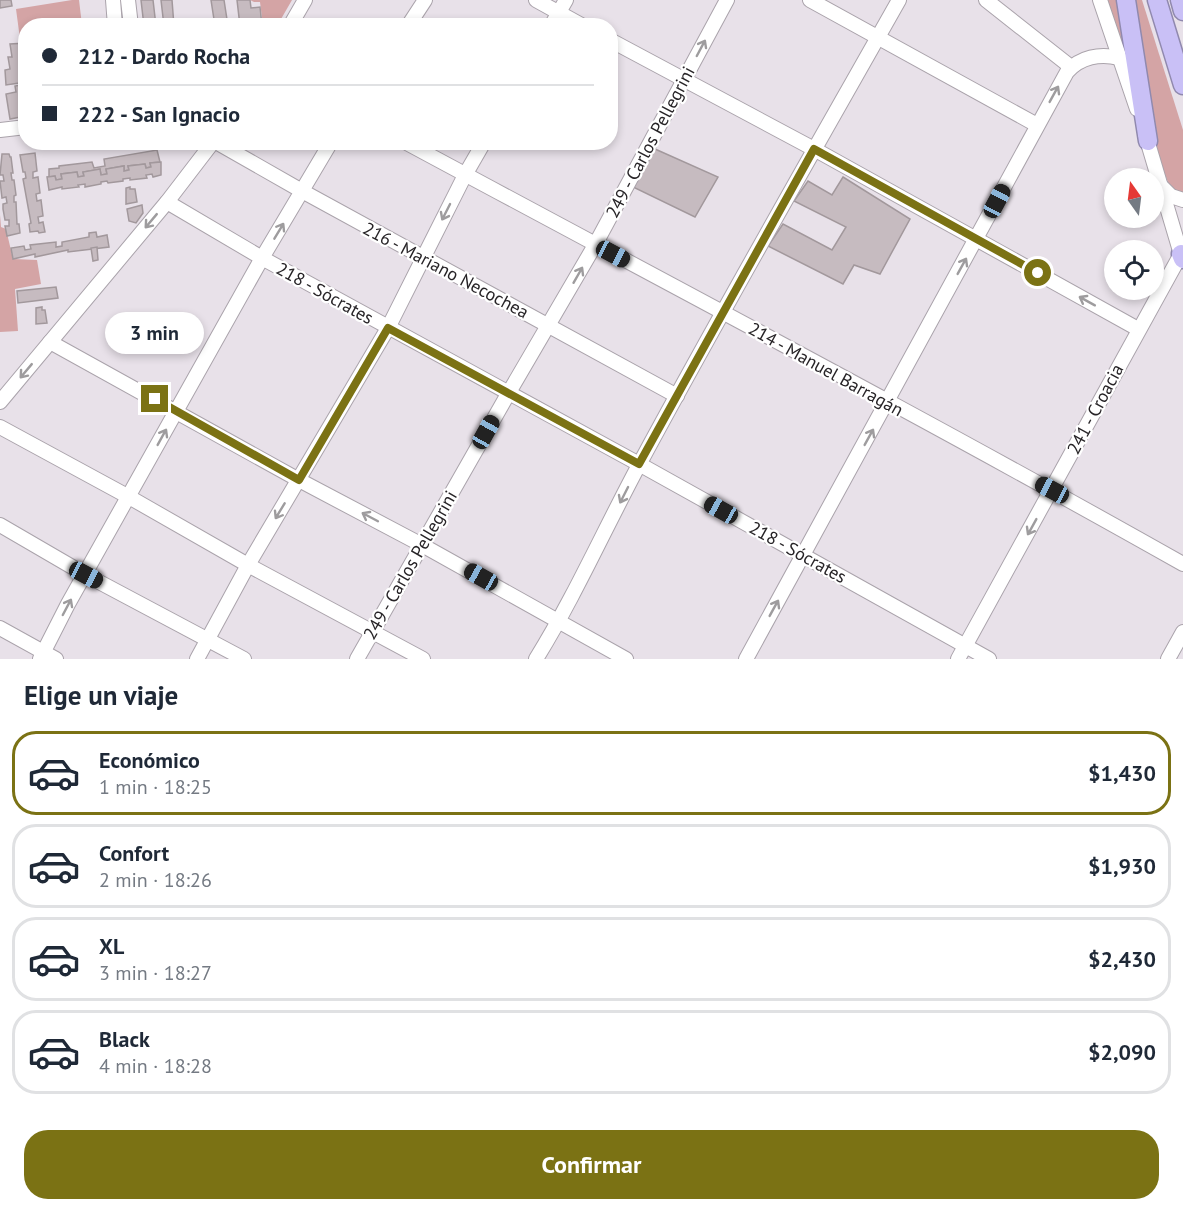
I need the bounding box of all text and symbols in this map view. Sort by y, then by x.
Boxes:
one-way arrow [695,40,707,57]
text: 212 - Dardo Rocha [78,42,250,70]
street label: 249 - Carlos Pellegrini [600,62,700,222]
one-way arrow [1049,86,1061,103]
text: 222 - San Ignacio [78,100,240,128]
north arrow [1104,168,1164,228]
map controls [1104,168,1164,300]
car [981,181,1013,221]
one-way arrow [440,203,451,221]
one-way arrow [144,213,157,229]
street label: 216 - Mariano Necochea [359,217,533,323]
one-way arrow [273,223,285,240]
car [593,238,633,270]
button: locate [1104,240,1164,300]
street label: 218 - Sócrates [272,257,378,329]
one-way arrow [956,258,968,275]
route start [1024,259,1051,286]
one-way arrow [572,267,584,284]
one-way arrow [1079,294,1096,306]
callout: 3 min [106,312,204,354]
street label: 214 - Manuel Barragán [745,317,907,421]
text: 3 min [130,320,179,346]
street label: 241 - Croacia [1062,360,1128,458]
one-way arrow [19,363,33,378]
route end [141,385,168,412]
car [469,412,503,452]
one-way arrow [156,429,168,446]
one-way arrow [863,429,875,446]
car [1032,474,1072,506]
one-way arrow [617,485,629,503]
street label: 249 - Carlos Pellegrini [358,486,462,644]
car [701,493,741,527]
one-way arrow [274,502,286,519]
one-way arrow [362,511,379,523]
street label: 218 - Sócrates [745,516,851,588]
one-way arrow [1026,518,1038,535]
car [66,559,106,591]
car [461,560,501,594]
one-way arrow [61,599,73,616]
one-way arrow [768,600,780,617]
text: Elige un viaje [24,678,178,712]
icon: car [27,746,81,800]
text: Económico [99,746,200,774]
text: $1,430 [1088,759,1156,787]
text: 1 min · 18:25 [99,774,212,800]
icon: car [27,839,81,893]
text: Confort [99,839,169,867]
text: $1,930 [1088,852,1156,880]
text: 2 min · 18:26 [99,867,212,893]
icon: car [27,932,81,986]
text: XL [99,932,124,960]
text: $2,430 [1088,945,1156,973]
text: 3 min · 18:27 [99,960,212,986]
icon: car [27,1025,81,1079]
text: Black [99,1025,150,1053]
text: $2,090 [1088,1038,1156,1066]
text: 4 min · 18:28 [99,1053,212,1079]
button: Confirmar [24,1130,1159,1199]

